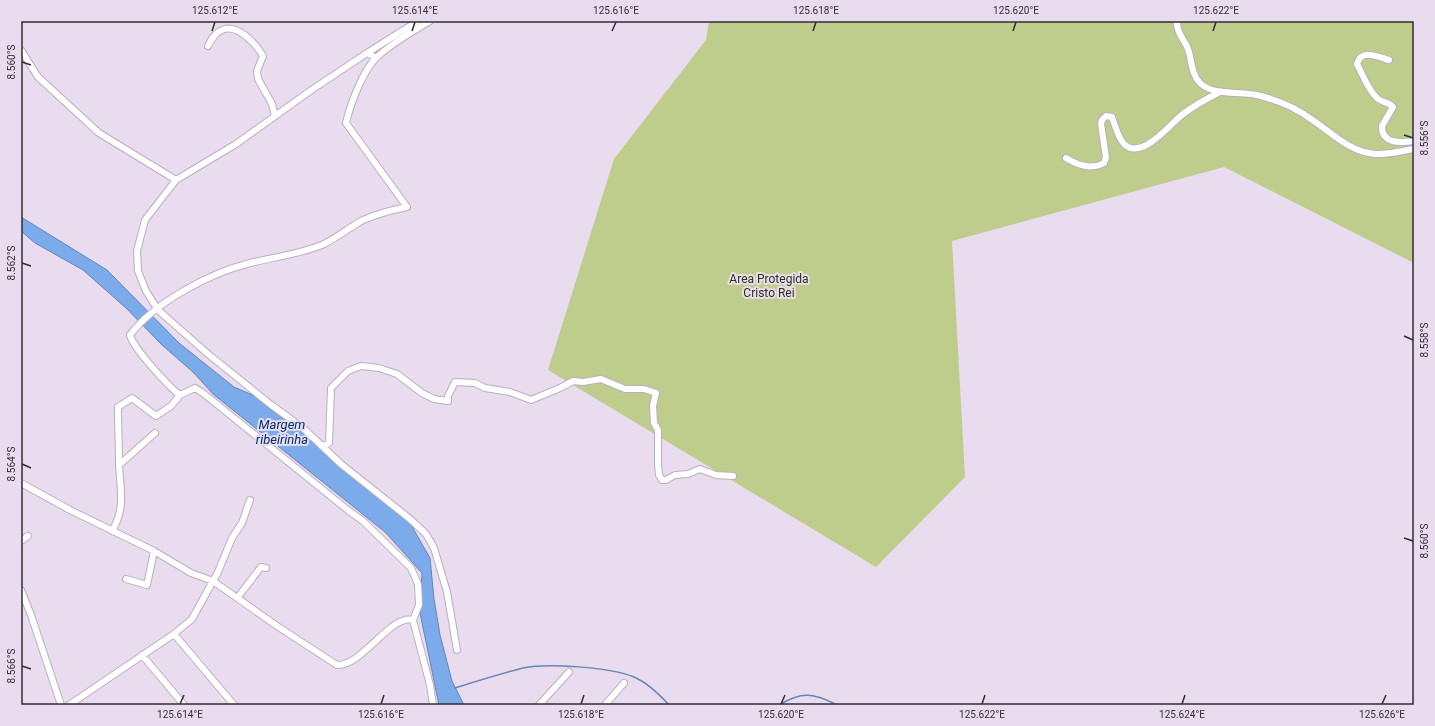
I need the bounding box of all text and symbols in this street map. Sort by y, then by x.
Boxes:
text: 125.612°E [192,5,238,16]
text: 125.614°E [392,5,438,16]
text: 125.616°E [593,5,639,16]
text: 125.618°E [793,5,839,16]
text: 125.620°E [993,5,1039,16]
text: 125.622°E [1193,5,1239,16]
text: 8.560°S [6,45,17,79]
text: 8.556°S [1419,121,1430,155]
text: 8.562°S [6,246,17,280]
park label: Area Protegida Cristo Rei [729,272,809,300]
text: 8.558°S [1419,323,1430,357]
water label: Margem ribeirinha [256,417,308,447]
text: 8.564°S [6,447,17,481]
text: 8.560°S [1419,524,1430,558]
text: 8.566°S [6,649,17,683]
text: 125.614°E [157,709,203,720]
text: 125.616°E [358,709,404,720]
text: 125.618°E [558,709,604,720]
text: 125.620°E [758,709,804,720]
text: 125.622°E [959,709,1005,720]
text: 125.624°E [1159,709,1205,720]
text: 125.626°E [1359,709,1405,720]

